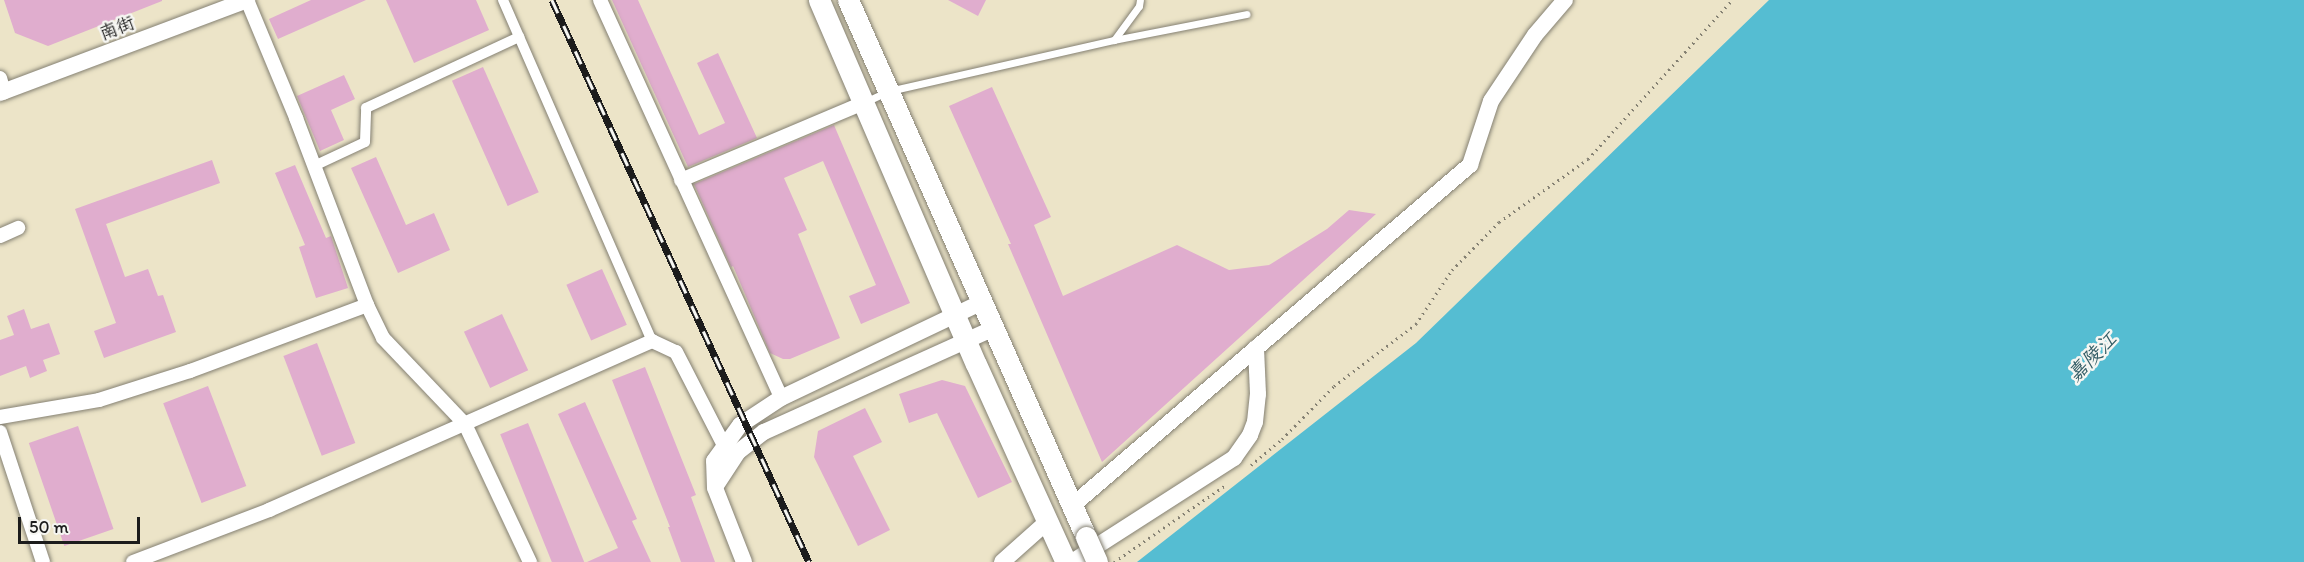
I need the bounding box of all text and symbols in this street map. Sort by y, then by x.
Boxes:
street label: 南街 [96,11,138,45]
water label: 嘉陵江 [2062,327,2122,387]
scale bar [21,505,142,543]
text: 50 m [29,516,69,538]

